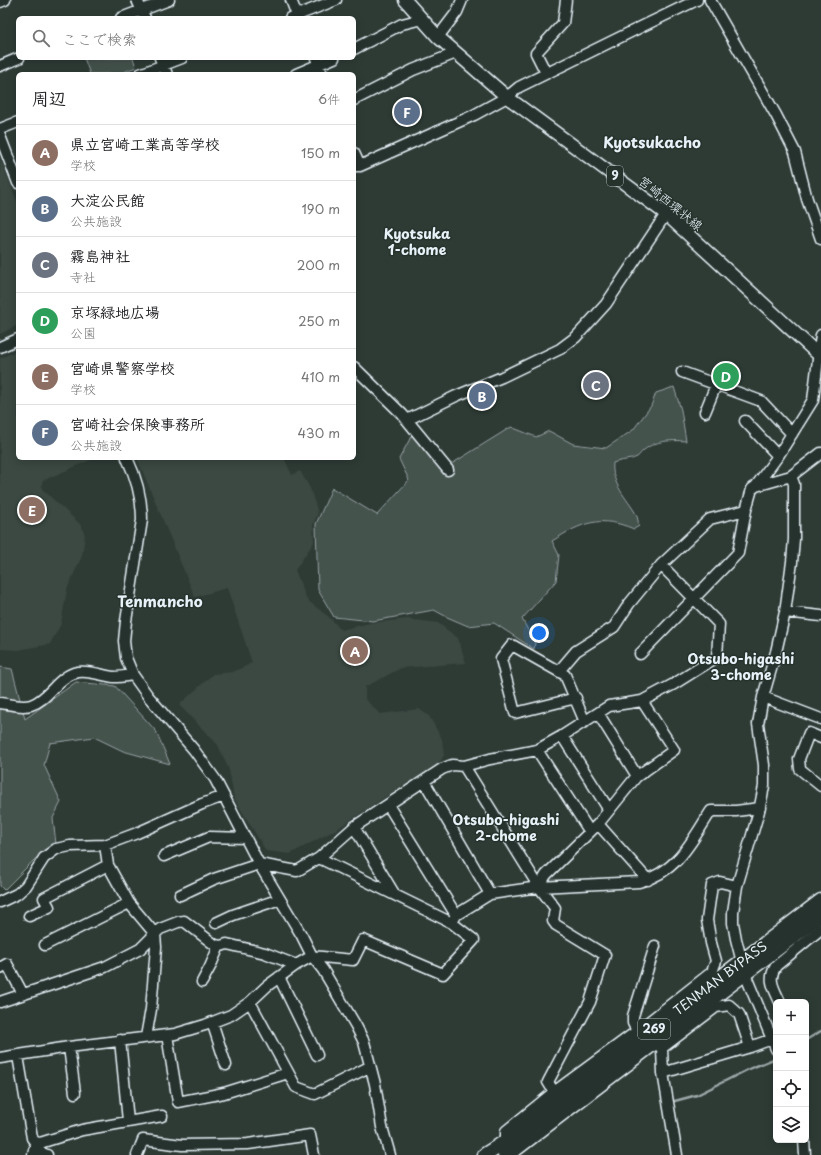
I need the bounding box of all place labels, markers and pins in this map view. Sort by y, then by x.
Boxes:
pin: F [394,97,420,127]
pin: D [713,361,739,391]
pin: C [583,370,609,400]
pin: B [469,381,495,411]
pin: E [19,495,45,525]
pin: A [342,636,368,666]

